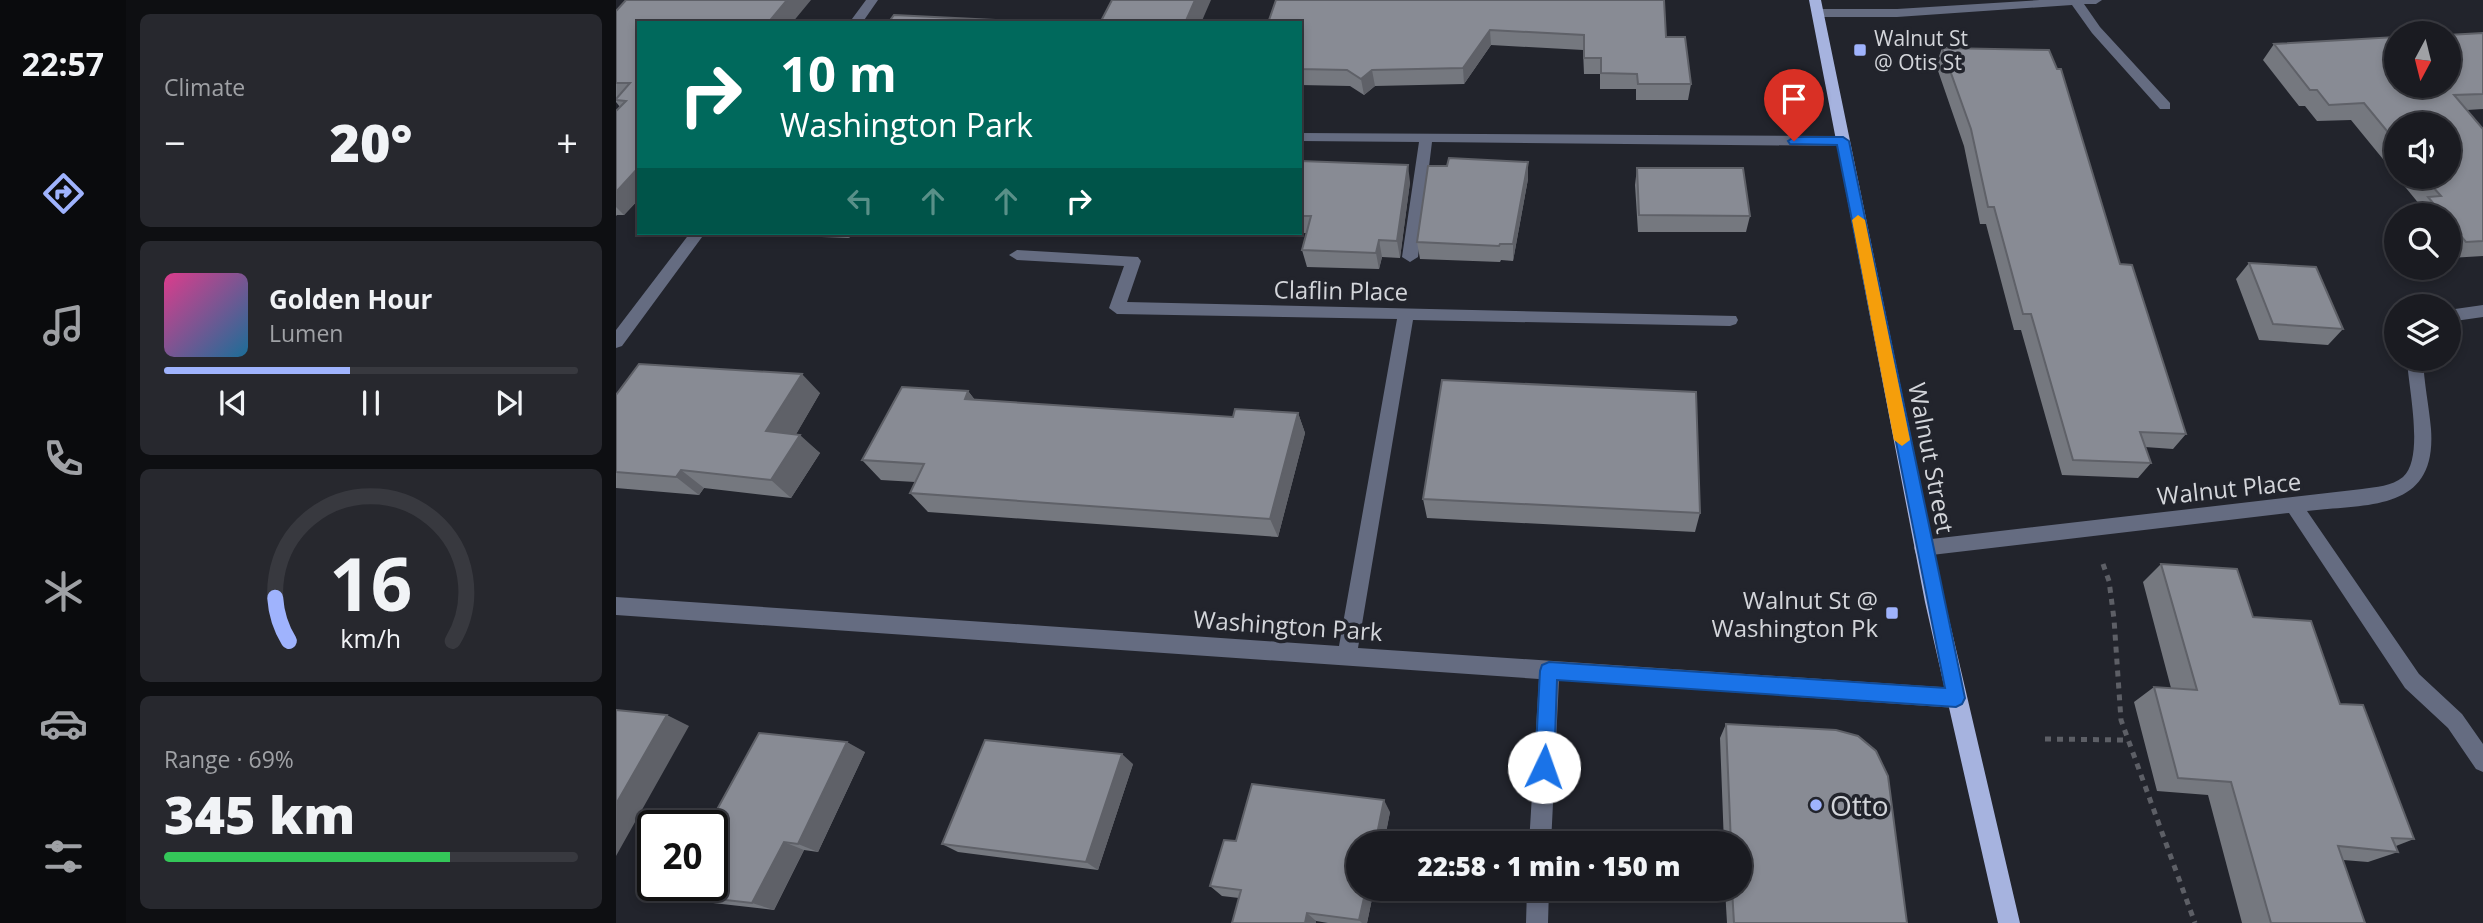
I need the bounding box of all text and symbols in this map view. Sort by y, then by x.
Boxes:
north arrow [2384,21,2460,98]
map controls [2384,21,2461,371]
place label: Walnut St @ Otis St [1874,24,1968,76]
text: 10 m [780,40,897,106]
text: 22:57 [22,42,104,85]
marker: Walnut St @ Otis St [1852,42,1868,58]
icon: right [665,49,756,140]
pin [1764,69,1824,141]
text: Climate [164,71,245,103]
icon: arrive [1775,80,1813,118]
text: Washington Park [780,103,1033,146]
text: 20° [330,106,412,177]
button: sound [2384,112,2461,189]
text: − [164,116,186,168]
text: + [556,116,578,168]
icon: directions [39,169,88,218]
icon: left [841,182,879,220]
icon: ahead [914,182,952,220]
icon: ahead [987,182,1025,220]
icon: right [1060,182,1098,220]
button: search [2384,203,2461,280]
street label: Claflin Place [1273,272,1409,308]
text: Golden Hour [269,281,432,317]
button: layers [2384,294,2461,371]
icon: music [39,301,88,350]
text: Lumen [269,317,343,349]
street label: Walnut Street [1901,380,1963,536]
icon: previous [214,384,252,422]
icon: pause [352,384,390,422]
icon: next [490,384,528,422]
icon: phone [39,434,88,483]
street label: Walnut Place [2155,464,2303,512]
text: 16 [329,534,413,633]
icon: climate [39,567,88,616]
place label: Walnut St @ Washington Pk [1712,583,1878,644]
street label: Washington Park [1192,602,1384,648]
marker: Walnut St @ Washington Pk [1884,605,1900,621]
text: km/h [341,621,401,655]
icon: car [39,699,88,748]
position arrow [1507,730,1581,804]
text: Range · 69% [164,743,294,775]
text: 345 km [164,778,355,849]
place label: Otto [1830,786,1889,824]
marker: Otto [1808,797,1824,813]
speed limit sign: 20 [637,810,728,901]
icon: filters [39,832,88,881]
text: 22:58 · 1 min · 150 m [1418,848,1680,884]

